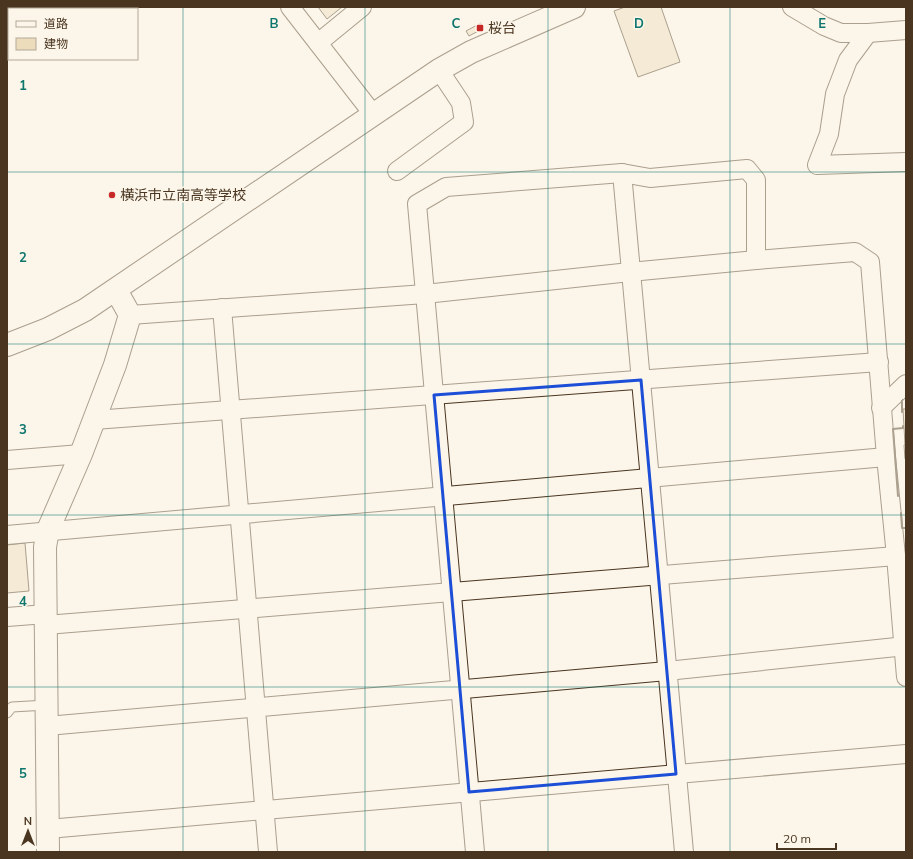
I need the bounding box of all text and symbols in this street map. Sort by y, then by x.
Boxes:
legend [8,8,138,60]
text: B [270,15,279,31]
text: C [452,15,461,31]
text: D [634,15,644,31]
text: E [818,15,826,31]
text: 道路 [44,16,68,31]
place label: 桜台 [488,19,516,37]
marker: 桜台 [475,23,485,33]
text: 建物 [44,36,68,51]
text: 1 [19,77,27,93]
place label: 横浜市立南高等学校 [120,186,246,204]
marker: 横浜市立南高等学校 [107,190,117,200]
text: 2 [19,249,27,265]
text: 3 [19,421,27,437]
text: 4 [19,593,27,609]
text: 5 [19,765,27,781]
north arrow [8,811,48,851]
text: N [24,814,32,828]
scale bar [777,825,836,851]
text: 20 m [783,831,811,846]

